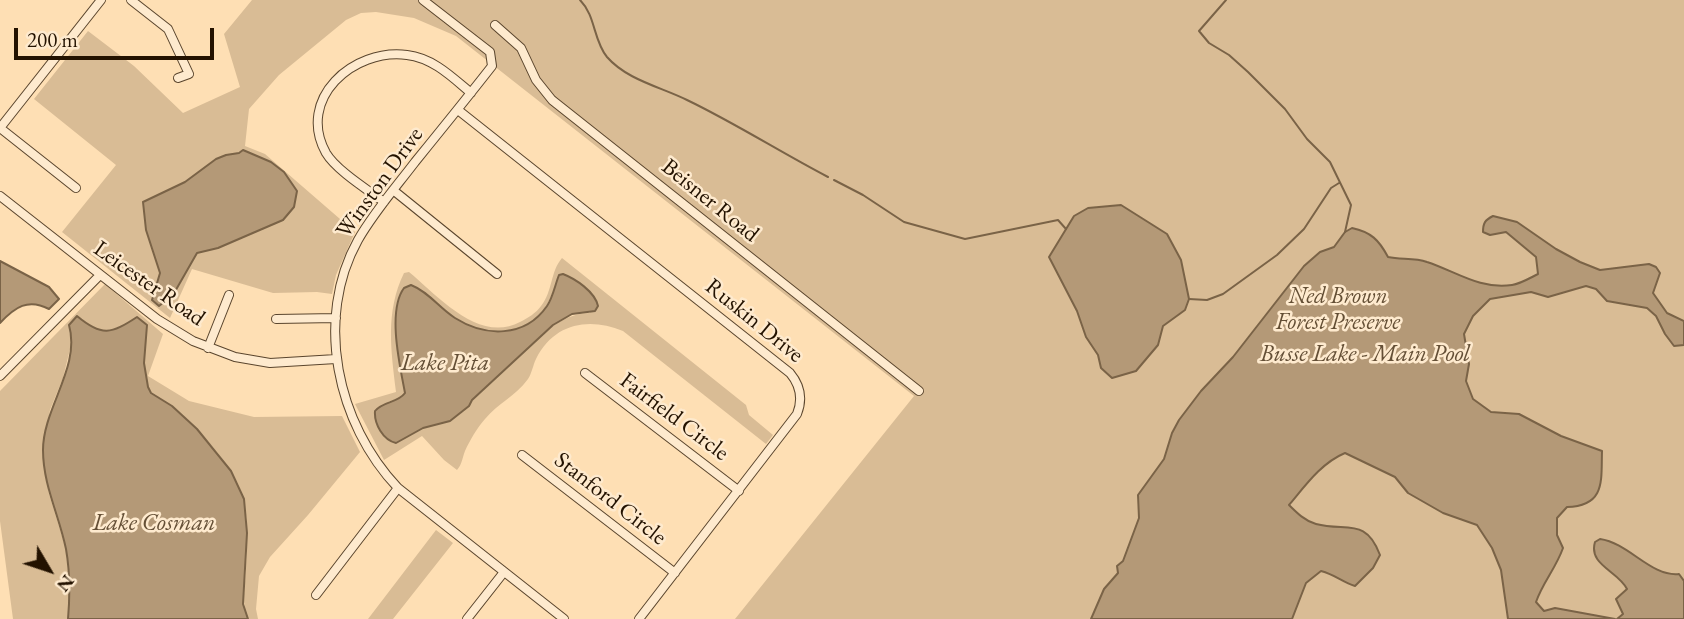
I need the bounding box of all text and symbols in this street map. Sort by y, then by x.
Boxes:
scale bar [18,14,217,58]
text: 200 m [27,26,78,53]
street label: Winston Drive [331,122,429,244]
street label: Beisner Road [656,153,764,249]
street label: Leicester Road [88,235,210,333]
street label: Ruskin Drive [699,273,809,369]
park label: Ned Brown Forest Preserve [1276,283,1400,337]
water label: Busse Lake - Main Pool [1260,340,1470,368]
water label: Lake Pita [401,349,489,377]
street label: Fairfield Circle [614,367,734,467]
street label: Stanford Circle [548,447,672,551]
water label: Lake Cosman [93,509,215,537]
north arrow [14,535,84,605]
text: N [51,570,80,597]

